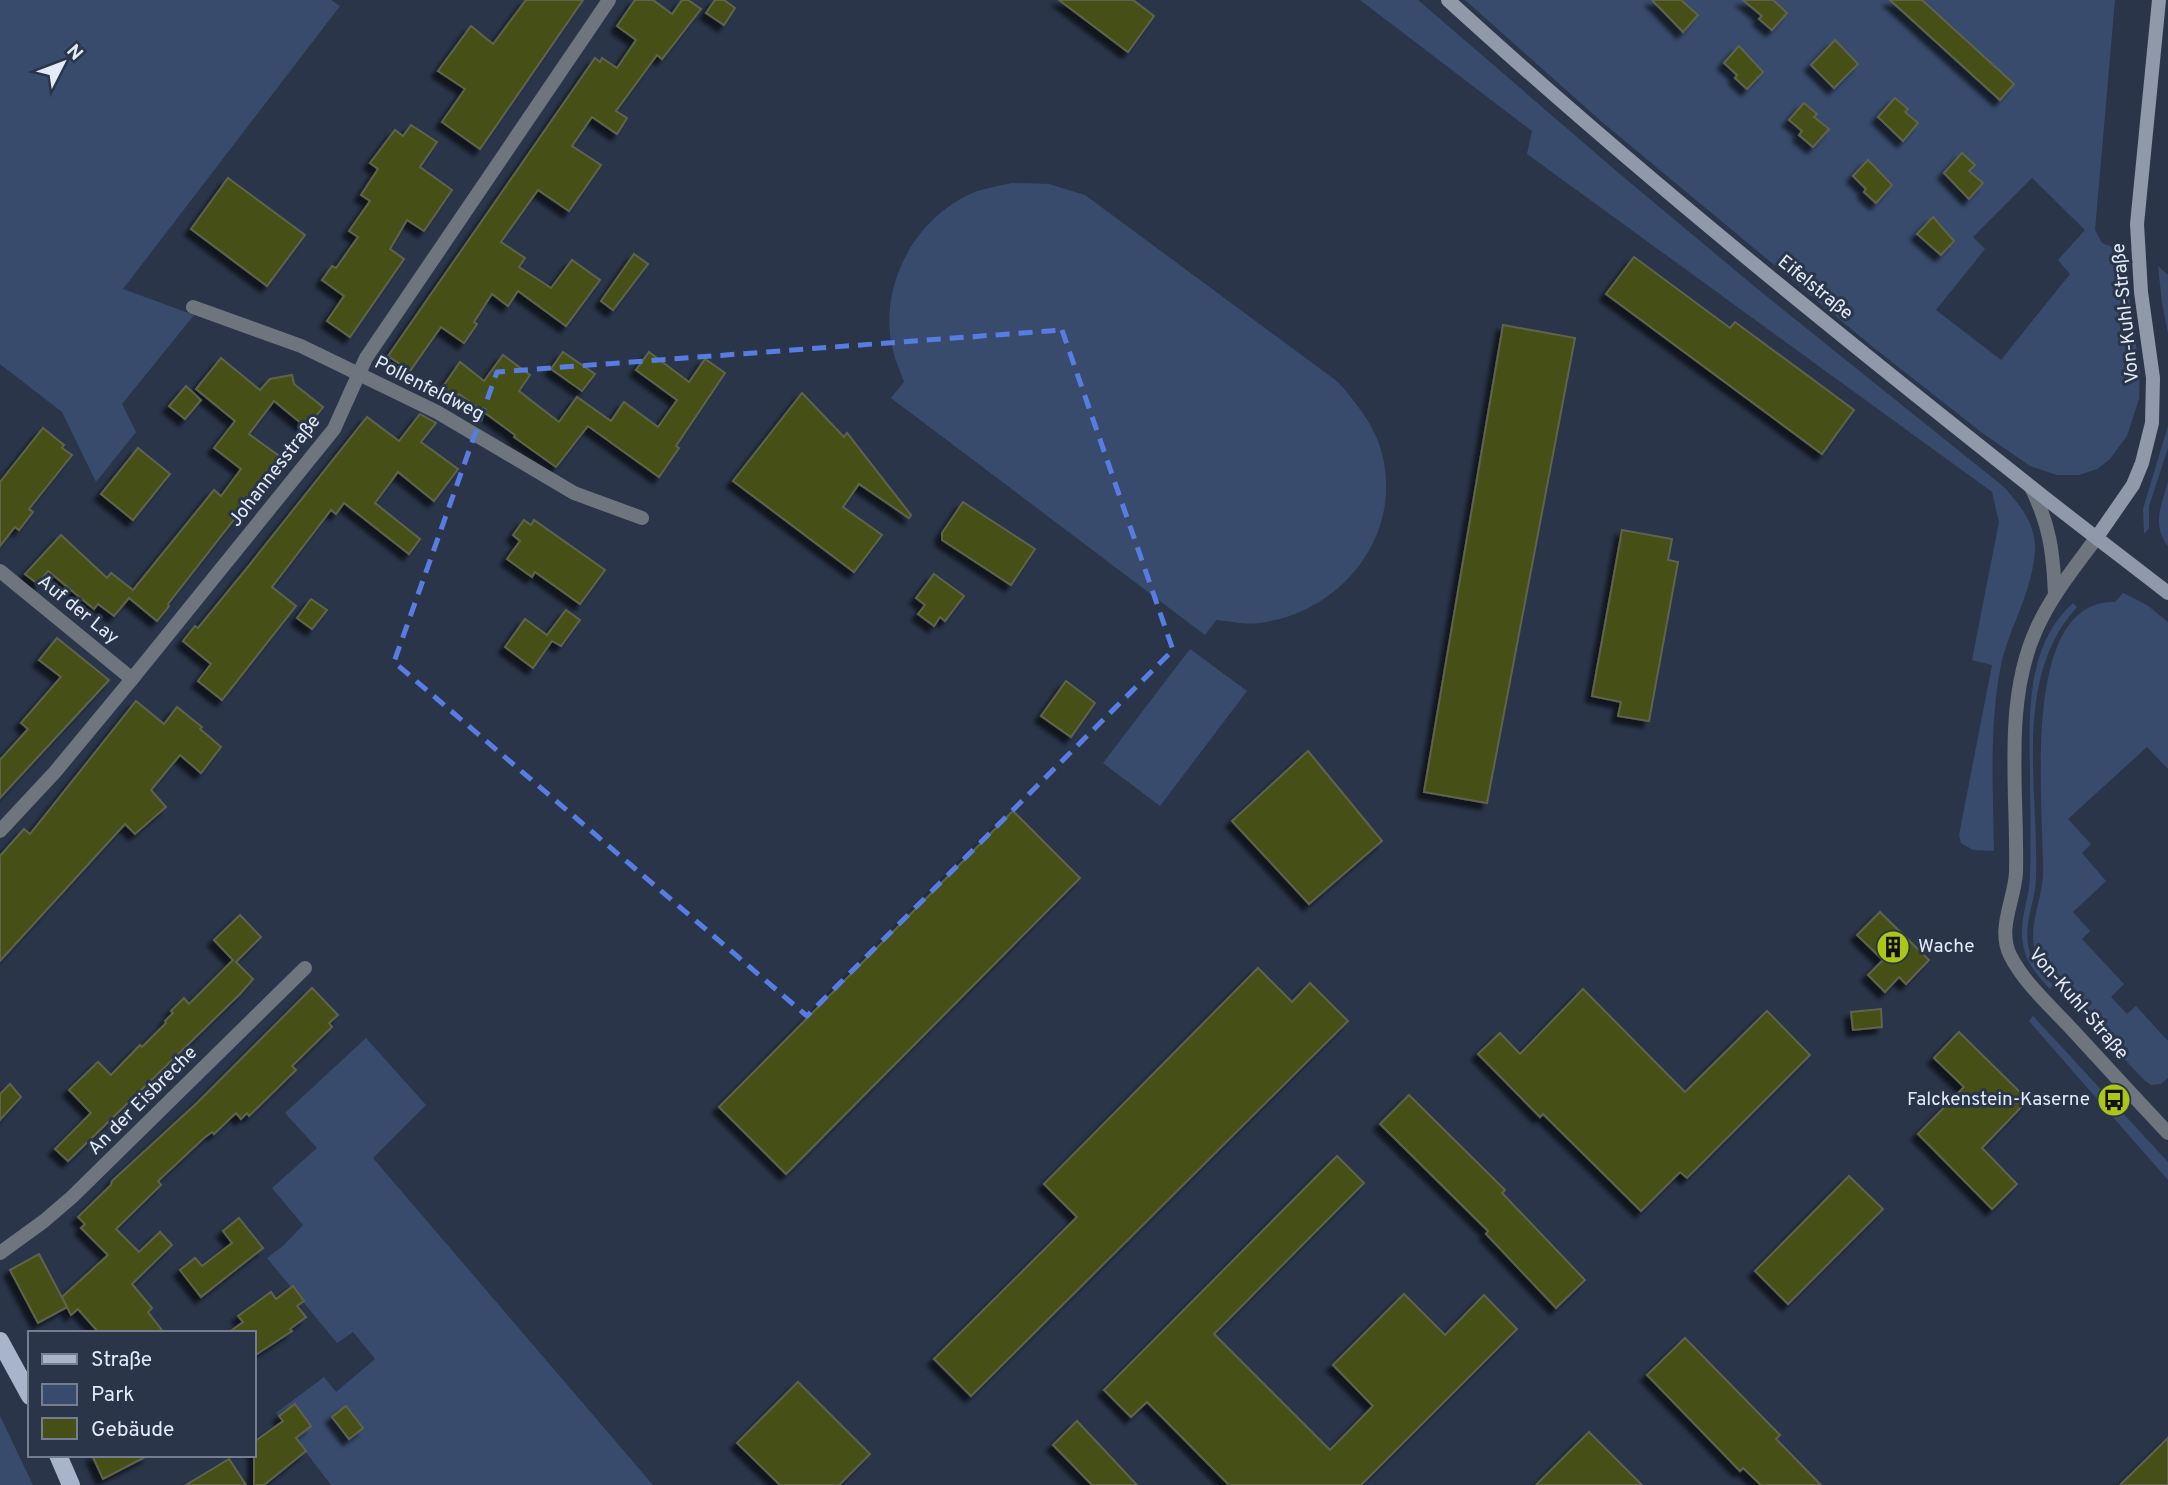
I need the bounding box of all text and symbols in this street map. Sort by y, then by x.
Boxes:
north arrow [28,28,98,98]
text: N [61,40,88,66]
street label: Von-Kuhl-Straße [2107,242,2145,384]
street label: Eifelstraße [1772,250,1858,326]
street label: Pollenfeldweg [370,351,488,427]
street label: Johannesstraße [224,410,326,532]
street label: Auf der Lay [32,570,124,650]
building icon: Wache [1874,928,1912,966]
place label: Wache [1918,935,1974,959]
street label: Von-Kuhl-Straße [2023,943,2133,1065]
street label: An der Eisbreche [83,1041,203,1161]
bus stop icon: Falckenstein-Kaserne [2095,1081,2133,1119]
place label: Falckenstein-Kaserne [1907,1088,2090,1112]
legend [28,1331,256,1457]
text: Straße [91,1347,152,1374]
text: Park [91,1382,134,1409]
text: Gebäude [91,1417,174,1444]

